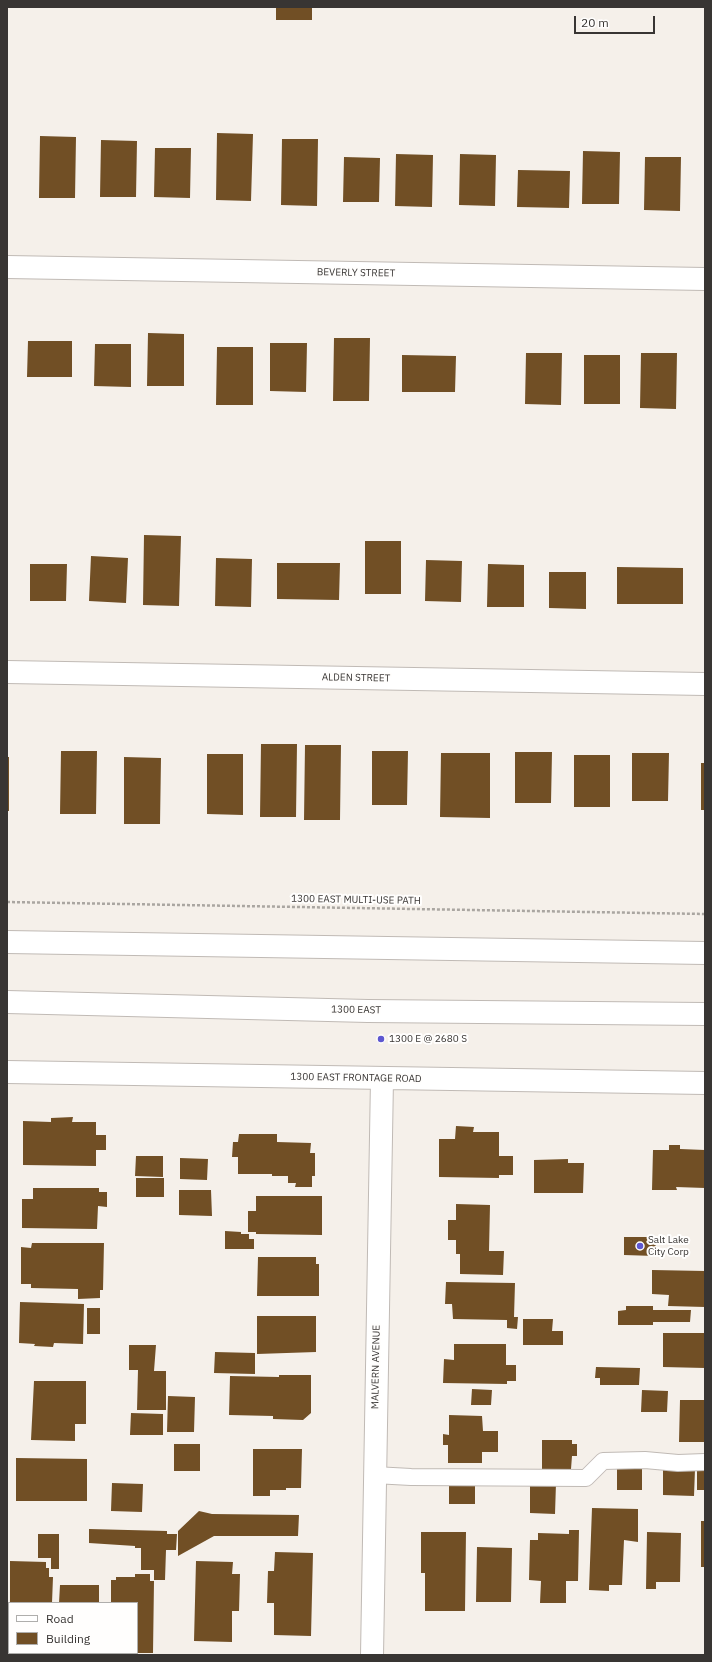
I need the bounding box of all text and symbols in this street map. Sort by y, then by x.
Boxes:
scale bar [576,8,657,34]
text: 20 m [581,15,609,30]
street label: BEVERLY STREET [317,266,395,280]
street label: ALDEN STREET [322,671,390,685]
street label: 1300 EAST MULTI-USE PATH [291,893,421,907]
street label: 1300 EAST [331,1004,381,1016]
place label: 1300 E @ 2680 S [389,1033,467,1045]
marker: 1300 E @ 2680 S [376,1034,386,1044]
street label: 1300 EAST FRONTAGE ROAD [290,1071,422,1085]
place label: Salt Lake City Corp [648,1234,689,1258]
marker: Salt Lake City Corp [635,1241,645,1251]
street label: MALVERN AVENUE [369,1325,383,1409]
legend [8,1602,138,1654]
text: Road [46,1611,74,1626]
text: Building [46,1631,90,1646]

